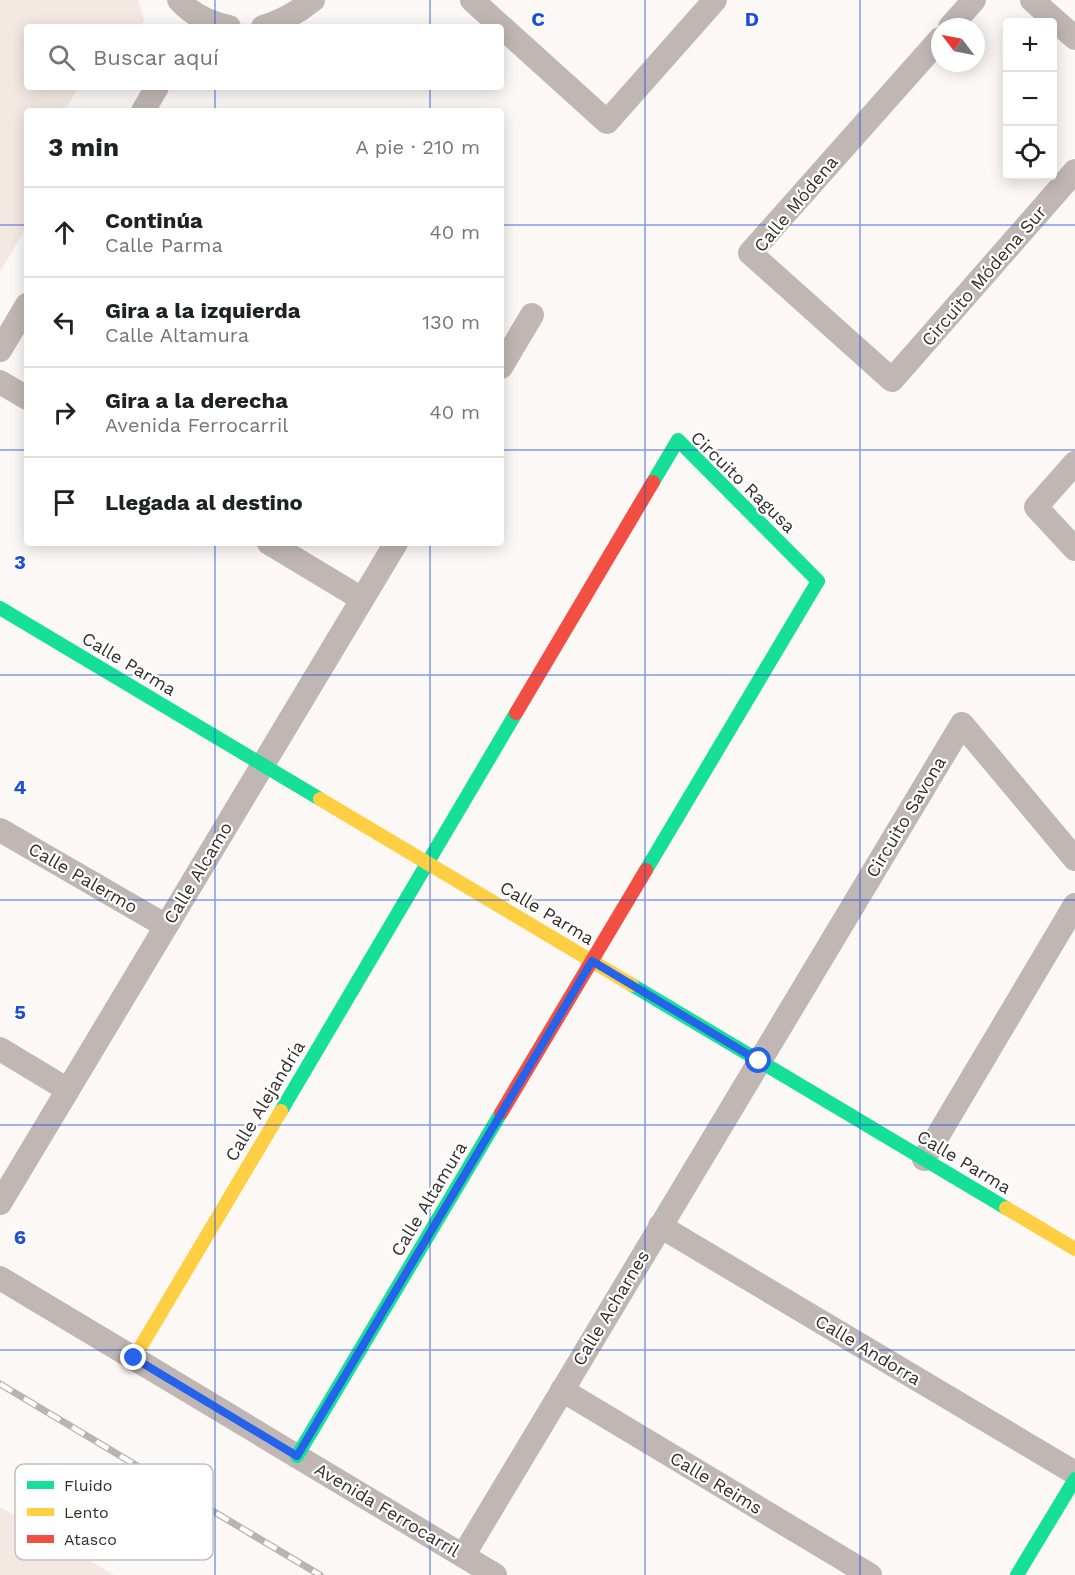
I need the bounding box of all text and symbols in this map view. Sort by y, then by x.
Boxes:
text: C [531,7,545,31]
text: D [745,7,759,31]
north arrow [931,18,985,72]
map controls [1003,18,1057,180]
button: + [1003,18,1057,72]
search box [24,24,504,90]
icon: search [45,41,78,74]
text: Buscar aquí [93,45,219,70]
button: − [1003,72,1057,126]
button: locate [1003,126,1057,180]
text: 3 min [48,132,119,162]
text: A pie · 210 m [355,135,480,159]
street label: Calle Módena [749,151,842,256]
street label: Circuito Módena Sur [917,201,1050,350]
text: Continúa [105,208,203,233]
icon: ahead [48,216,81,249]
text: 40 m [429,220,480,244]
text: Calle Parma [105,233,223,257]
text: Gira a la izquierda [105,298,301,323]
icon: left [48,306,81,339]
text: 130 m [422,310,480,334]
text: Calle Altamura [105,323,249,347]
text: Gira a la derecha [105,388,288,413]
icon: right [48,396,81,429]
text: 40 m [429,400,480,424]
text: Avenida Ferrocarril [105,413,288,437]
street label: Circuito Ragusa [687,426,800,537]
icon: arrive [48,486,81,519]
text: Llegada al destino [105,490,303,515]
text: 3 [14,550,26,574]
street label: Calle Parma [78,627,180,700]
street label: Circuito Savona [861,752,950,881]
text: 4 [14,775,27,799]
street label: Calle Alcamo [159,818,236,927]
street label: Calle Palermo [25,838,142,917]
street label: Calle Parma [496,876,598,949]
text: 5 [14,1000,26,1024]
street label: Calle Alejandría [220,1037,309,1165]
route start [745,1047,771,1073]
street label: Calle Parma [913,1125,1015,1198]
street label: Calle Altamura [386,1138,471,1260]
text: 6 [14,1225,26,1249]
street label: Calle Acharnes [568,1246,653,1369]
street label: Calle Andorra [812,1310,925,1389]
route end [120,1344,146,1370]
street label: Calle Reims [666,1447,766,1518]
street label: Avenida Ferrocarril [311,1458,464,1561]
legend [15,1464,213,1560]
text: Fluido [64,1476,112,1495]
text: Lento [64,1503,109,1522]
text: Atasco [64,1530,117,1549]

